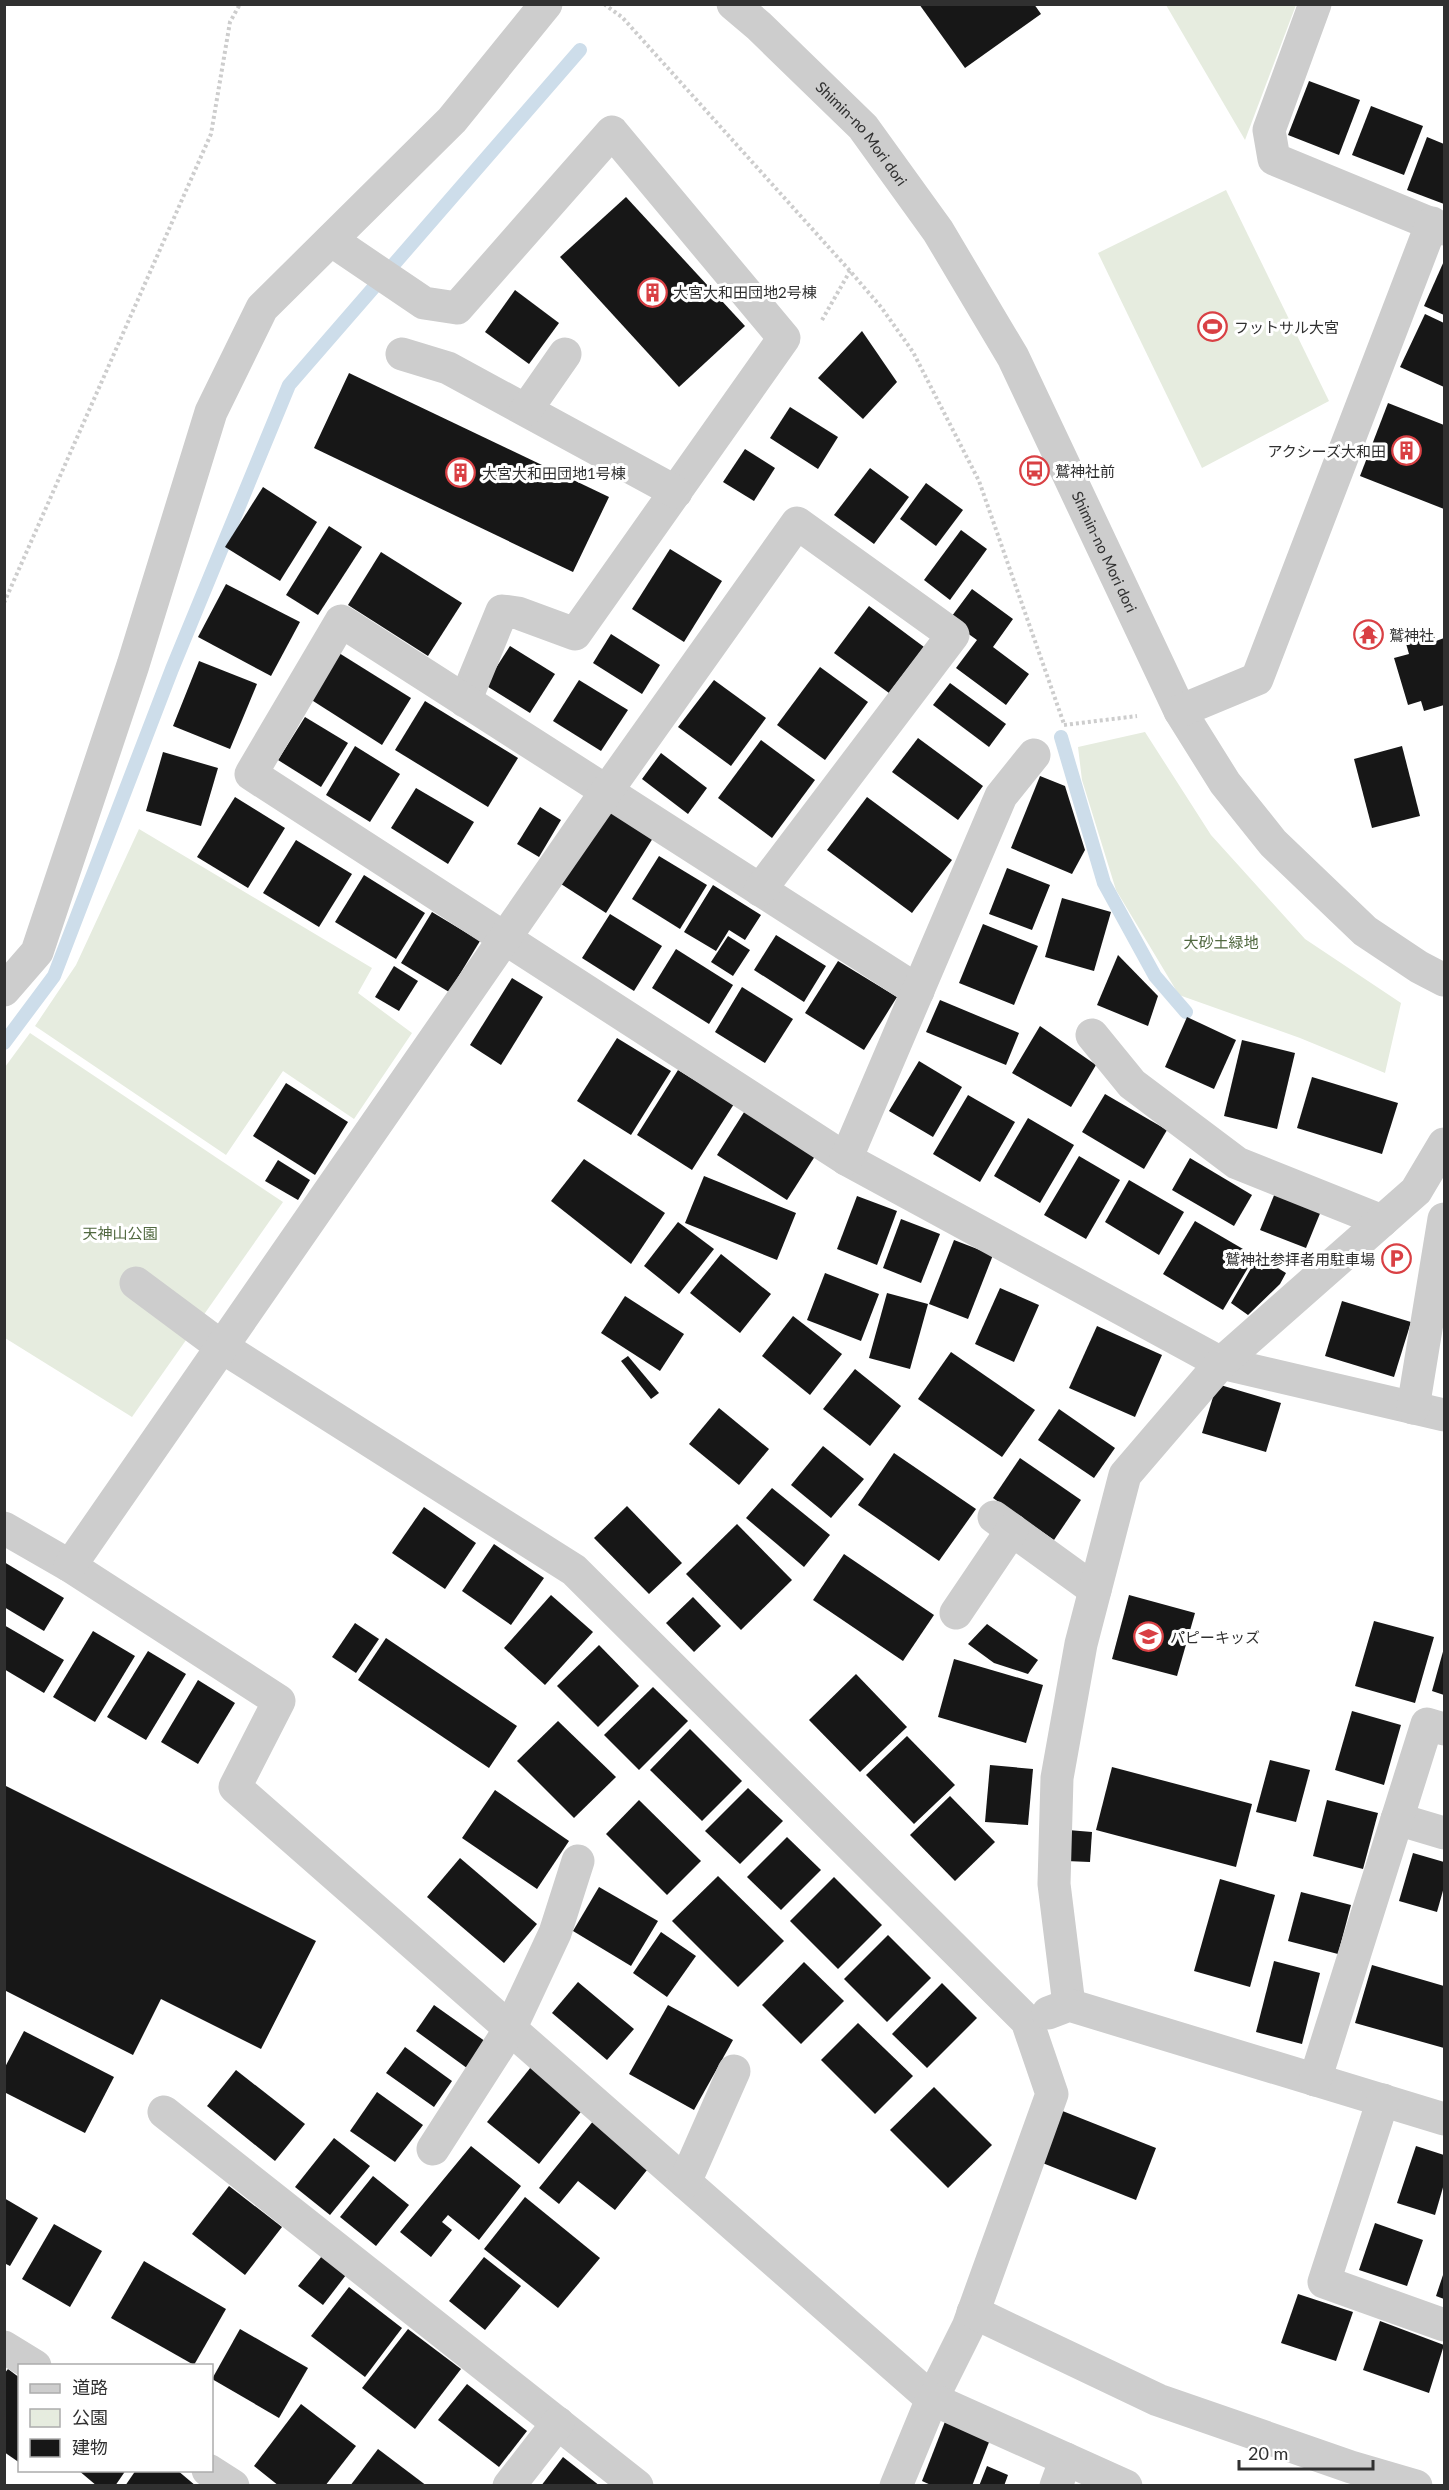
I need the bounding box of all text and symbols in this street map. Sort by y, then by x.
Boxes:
street label: Shimin-no Mori dori [812,77,911,189]
building icon: 大宮大和田団地2号棟 [636,276,668,308]
place label: 大宮大和田団地2号棟 [673,283,817,301]
sports icon: フットサル大宮 [1197,311,1229,343]
place label: フットサル大宮 [1234,318,1339,336]
building icon: アクシーズ大和田 [1391,435,1423,467]
place label: アクシーズ大和田 [1267,442,1386,460]
bus stop icon: 鷲神社前 [1018,455,1050,487]
building icon: 大宮大和田団地1号棟 [445,457,477,489]
place label: 鷲神社前 [1055,462,1115,480]
place label: 大宮大和田団地1号棟 [482,464,626,482]
street label: Shimin-no Mori dori [1069,488,1141,615]
temple icon: 鷲神社 [1352,619,1384,651]
place label: 鷲神社 [1389,626,1434,644]
park label: 大砂土緑地 [1183,933,1259,951]
park label: 天神山公園 [82,1224,158,1242]
parking icon: 鷲神社参拝者用駐車場 [1380,1243,1412,1275]
place label: 鷲神社参拝者用駐車場 [1225,1250,1375,1268]
school or university icon: パピーキッズ [1133,1621,1165,1653]
place label: パピーキッズ [1170,1628,1260,1646]
legend [18,2364,213,2472]
text: 道路 [72,2376,108,2398]
text: 公園 [72,2406,108,2428]
scale bar [1239,2433,1372,2471]
text: 建物 [72,2436,108,2458]
text: 20 m [1248,2442,1288,2464]

